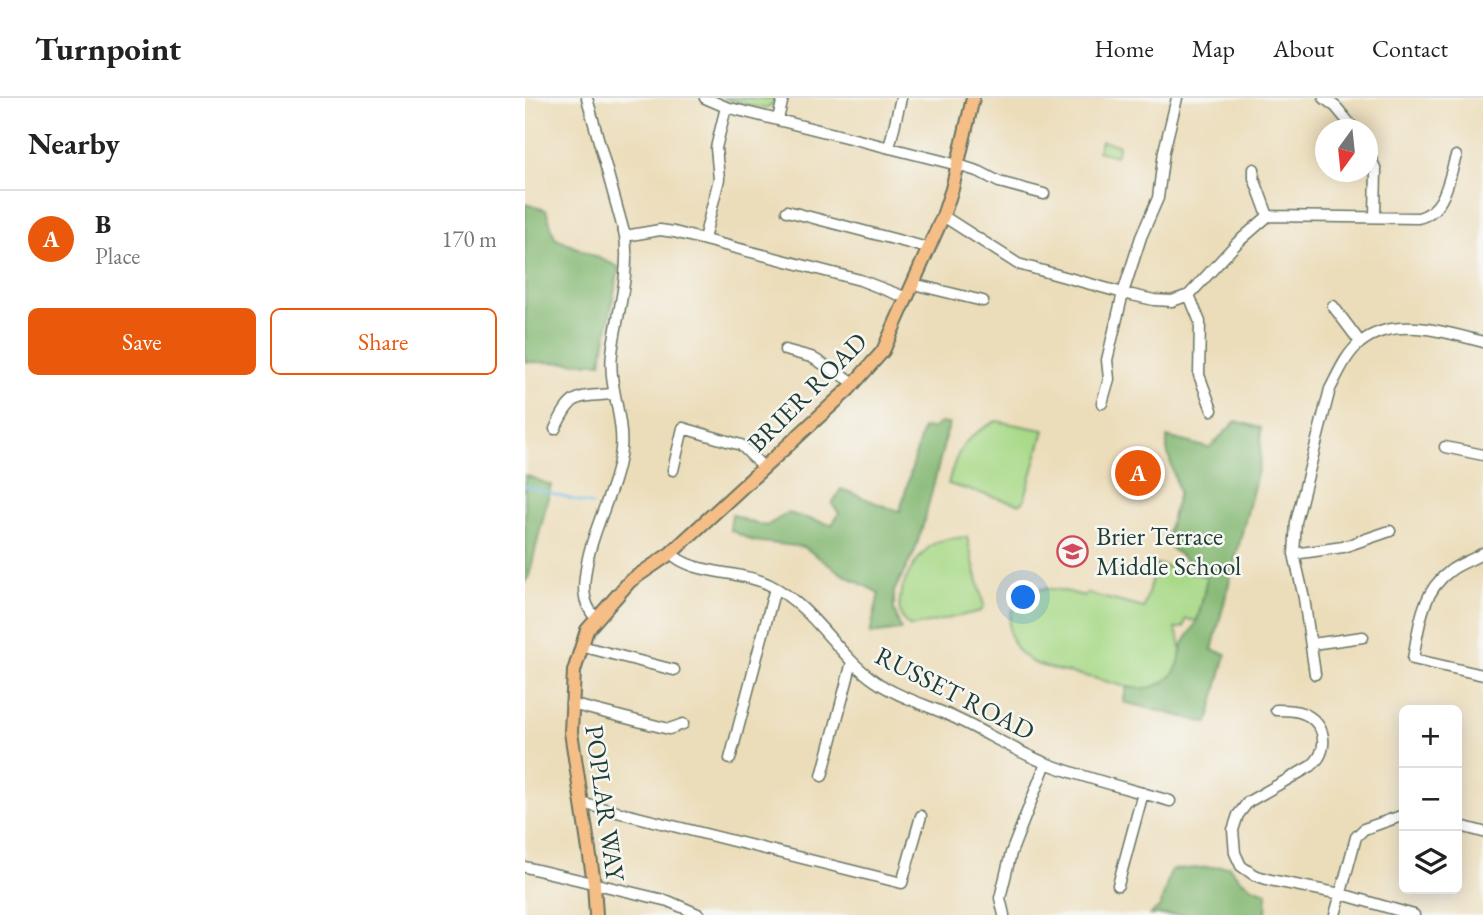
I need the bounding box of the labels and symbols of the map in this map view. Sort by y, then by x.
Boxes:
north arrow [1315,119,1378,182]
street label: BRIER ROAD [740,325,874,459]
pin: A [1115,447,1161,499]
place label: Brier Terrace Middle School [1096,519,1241,583]
school or university icon: Brier Terrace Middle School [1056,534,1090,568]
your location [1006,580,1040,614]
street label: RUSSET ROAD [870,638,1040,748]
street label: POPLAR WAY [577,723,633,885]

